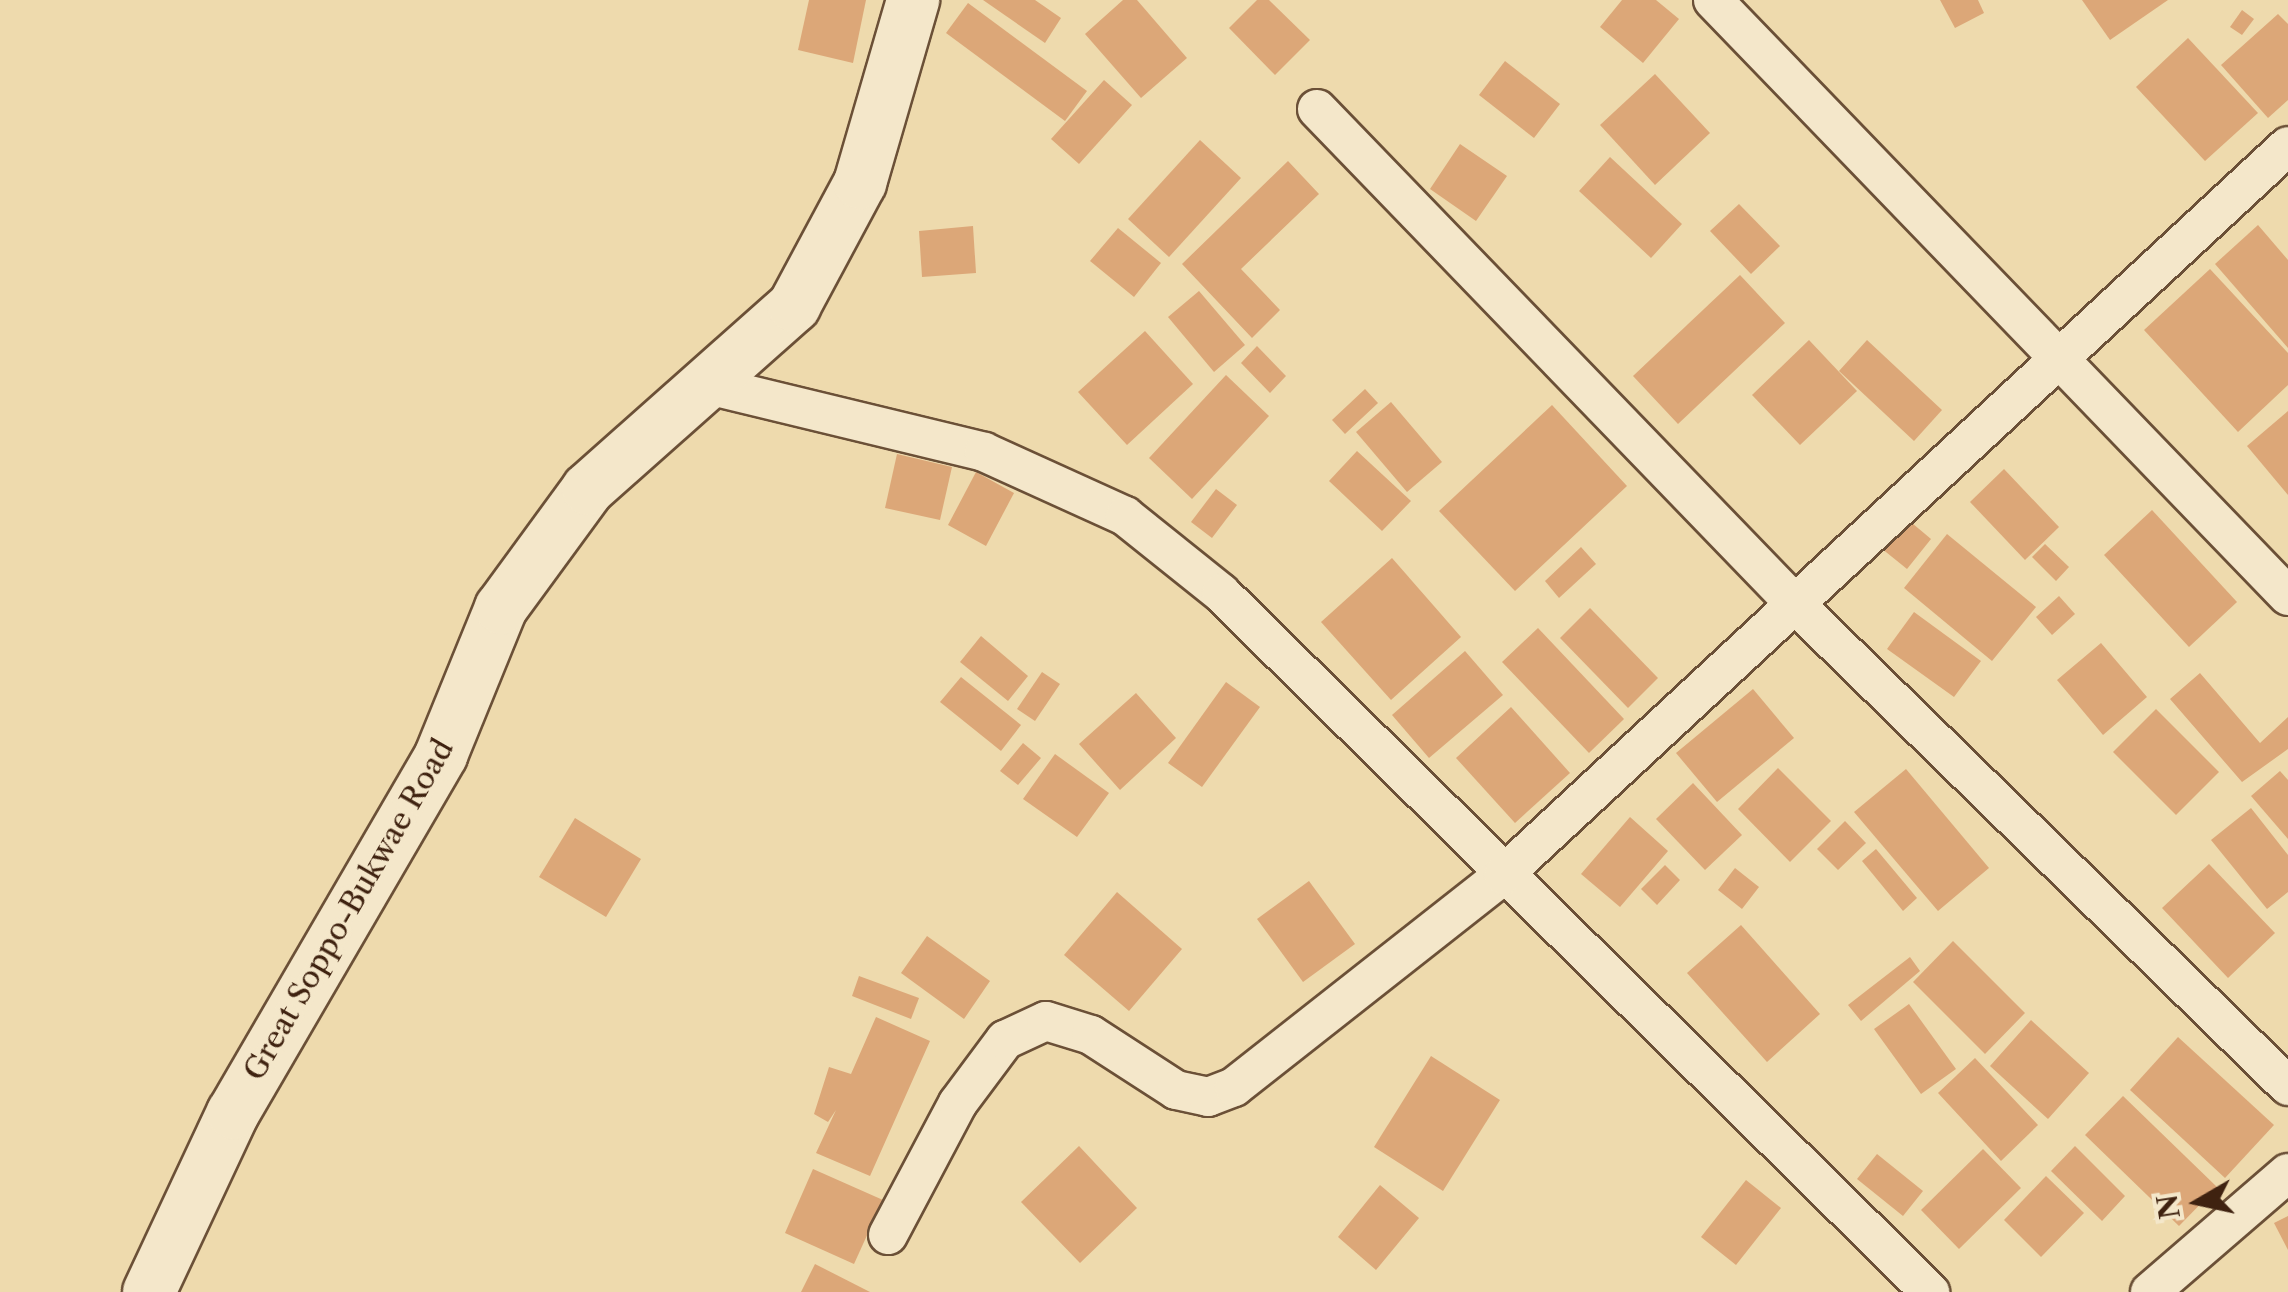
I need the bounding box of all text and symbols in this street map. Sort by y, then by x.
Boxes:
street label: Great Soppo-Bukwae Road [236,733,462,1087]
north arrow [2148,1152,2248,1252]
text: N [2150,1192,2187,1221]

